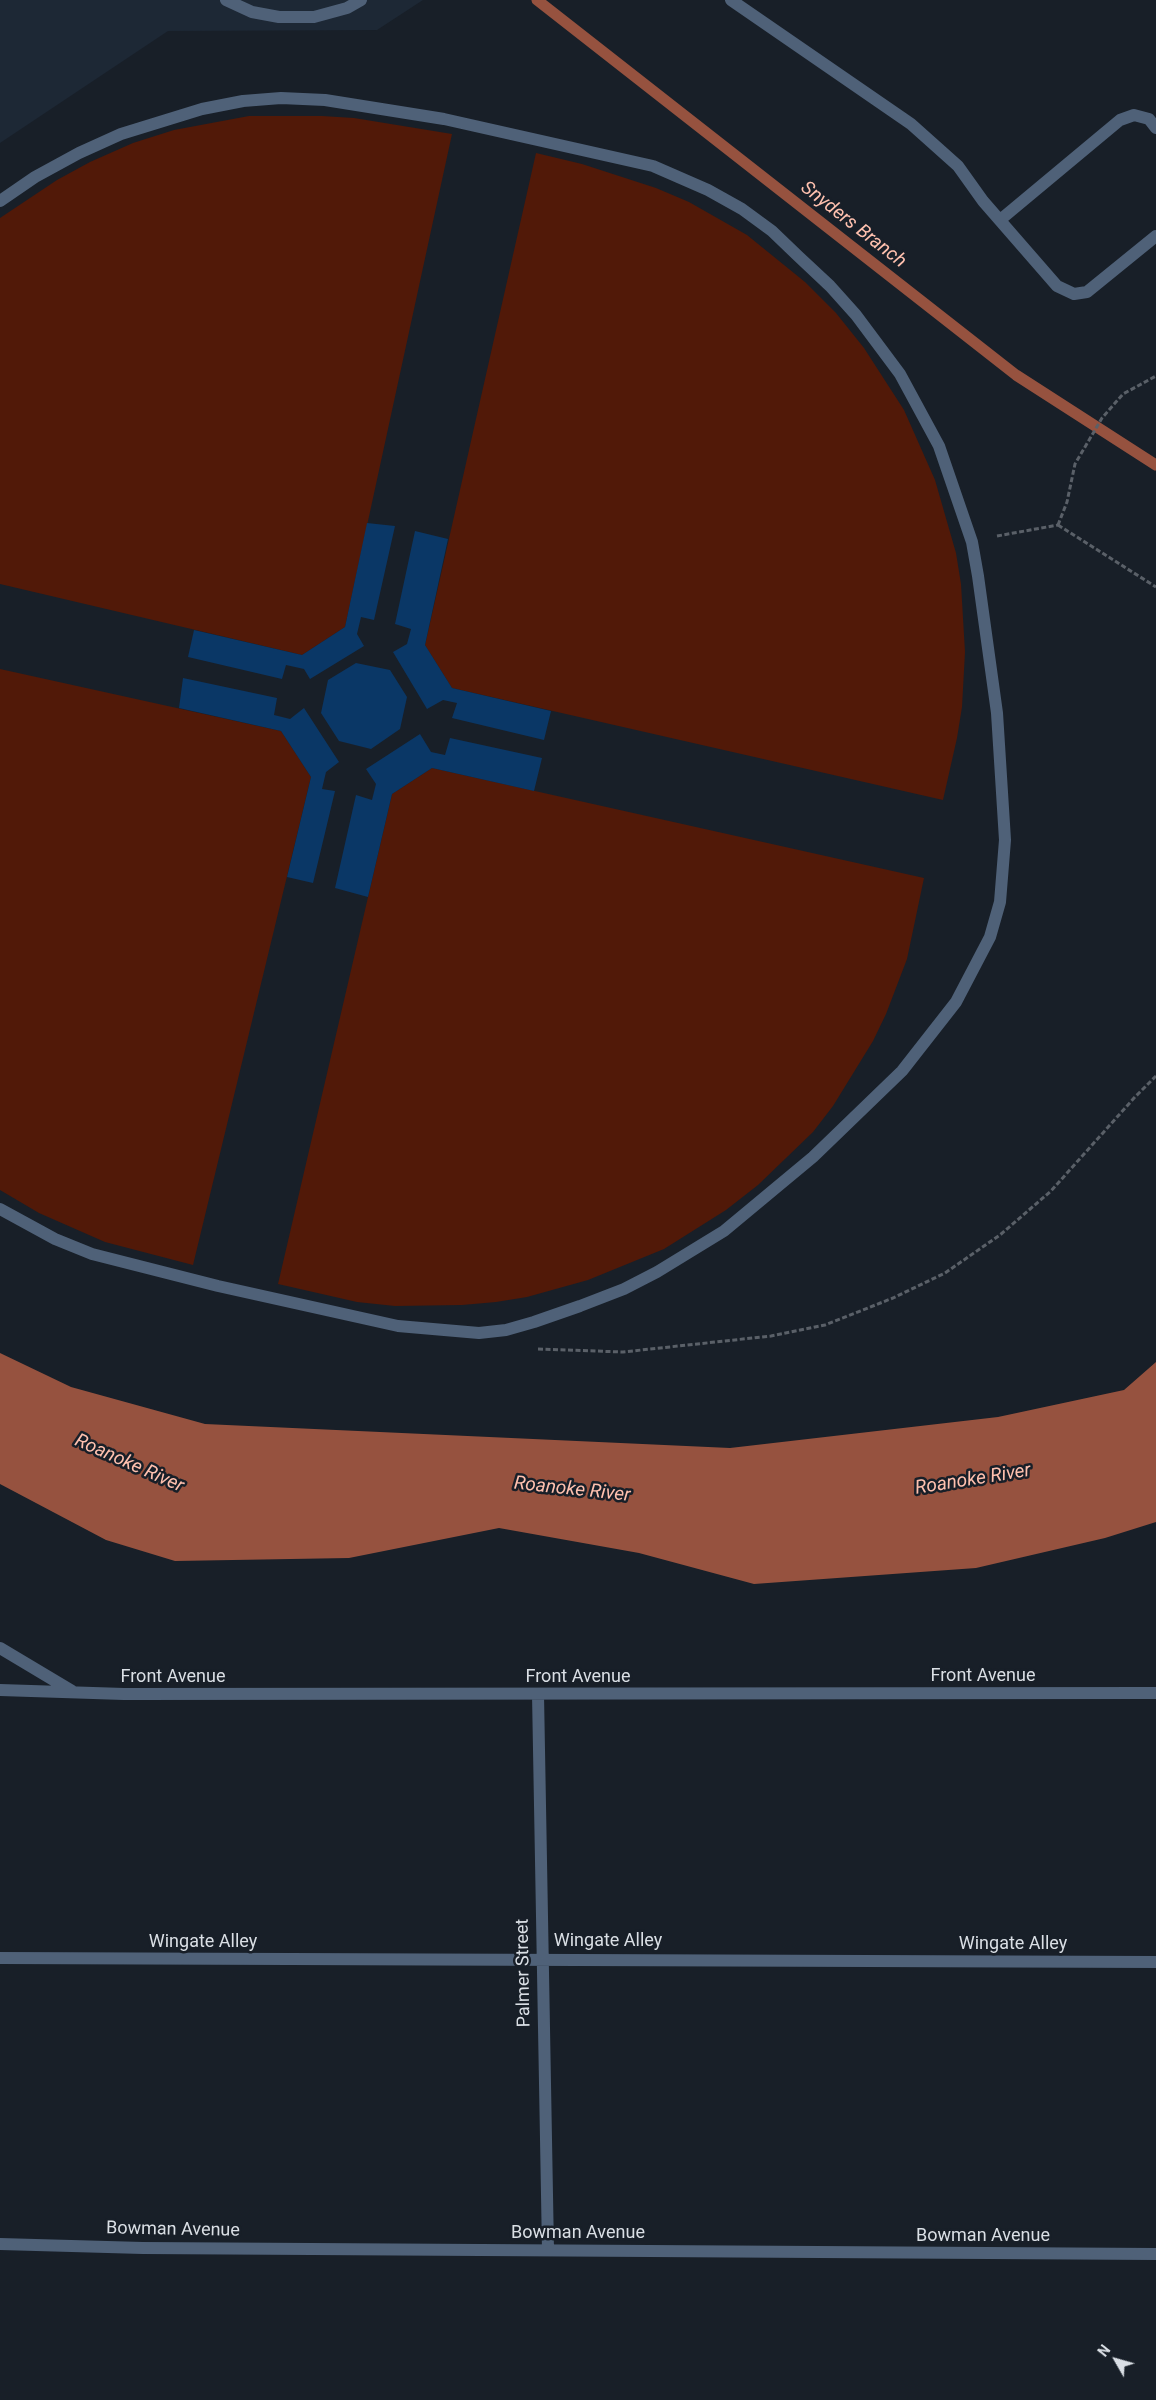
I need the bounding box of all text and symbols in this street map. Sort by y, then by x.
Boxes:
water label: Snyders Branch [796,177,910,273]
water label: Roanoke River [71,1430,187,1498]
water label: Roanoke River [914,1460,1032,1500]
water label: Roanoke River [513,1473,631,1507]
street label: Front Avenue [930,1665,1036,1687]
street label: Front Avenue [120,1666,226,1688]
street label: Front Avenue [525,1666,631,1688]
street label: Palmer Street [512,1918,536,2028]
street label: Wingate Alley [554,1930,662,1952]
street label: Wingate Alley [149,1931,257,1953]
street label: Wingate Alley [959,1933,1067,1955]
street label: Bowman Avenue [106,2218,240,2242]
street label: Bowman Avenue [511,2222,645,2244]
street label: Bowman Avenue [916,2225,1050,2247]
north arrow [1091,2335,1141,2385]
text: N [1095,2342,1114,2360]

